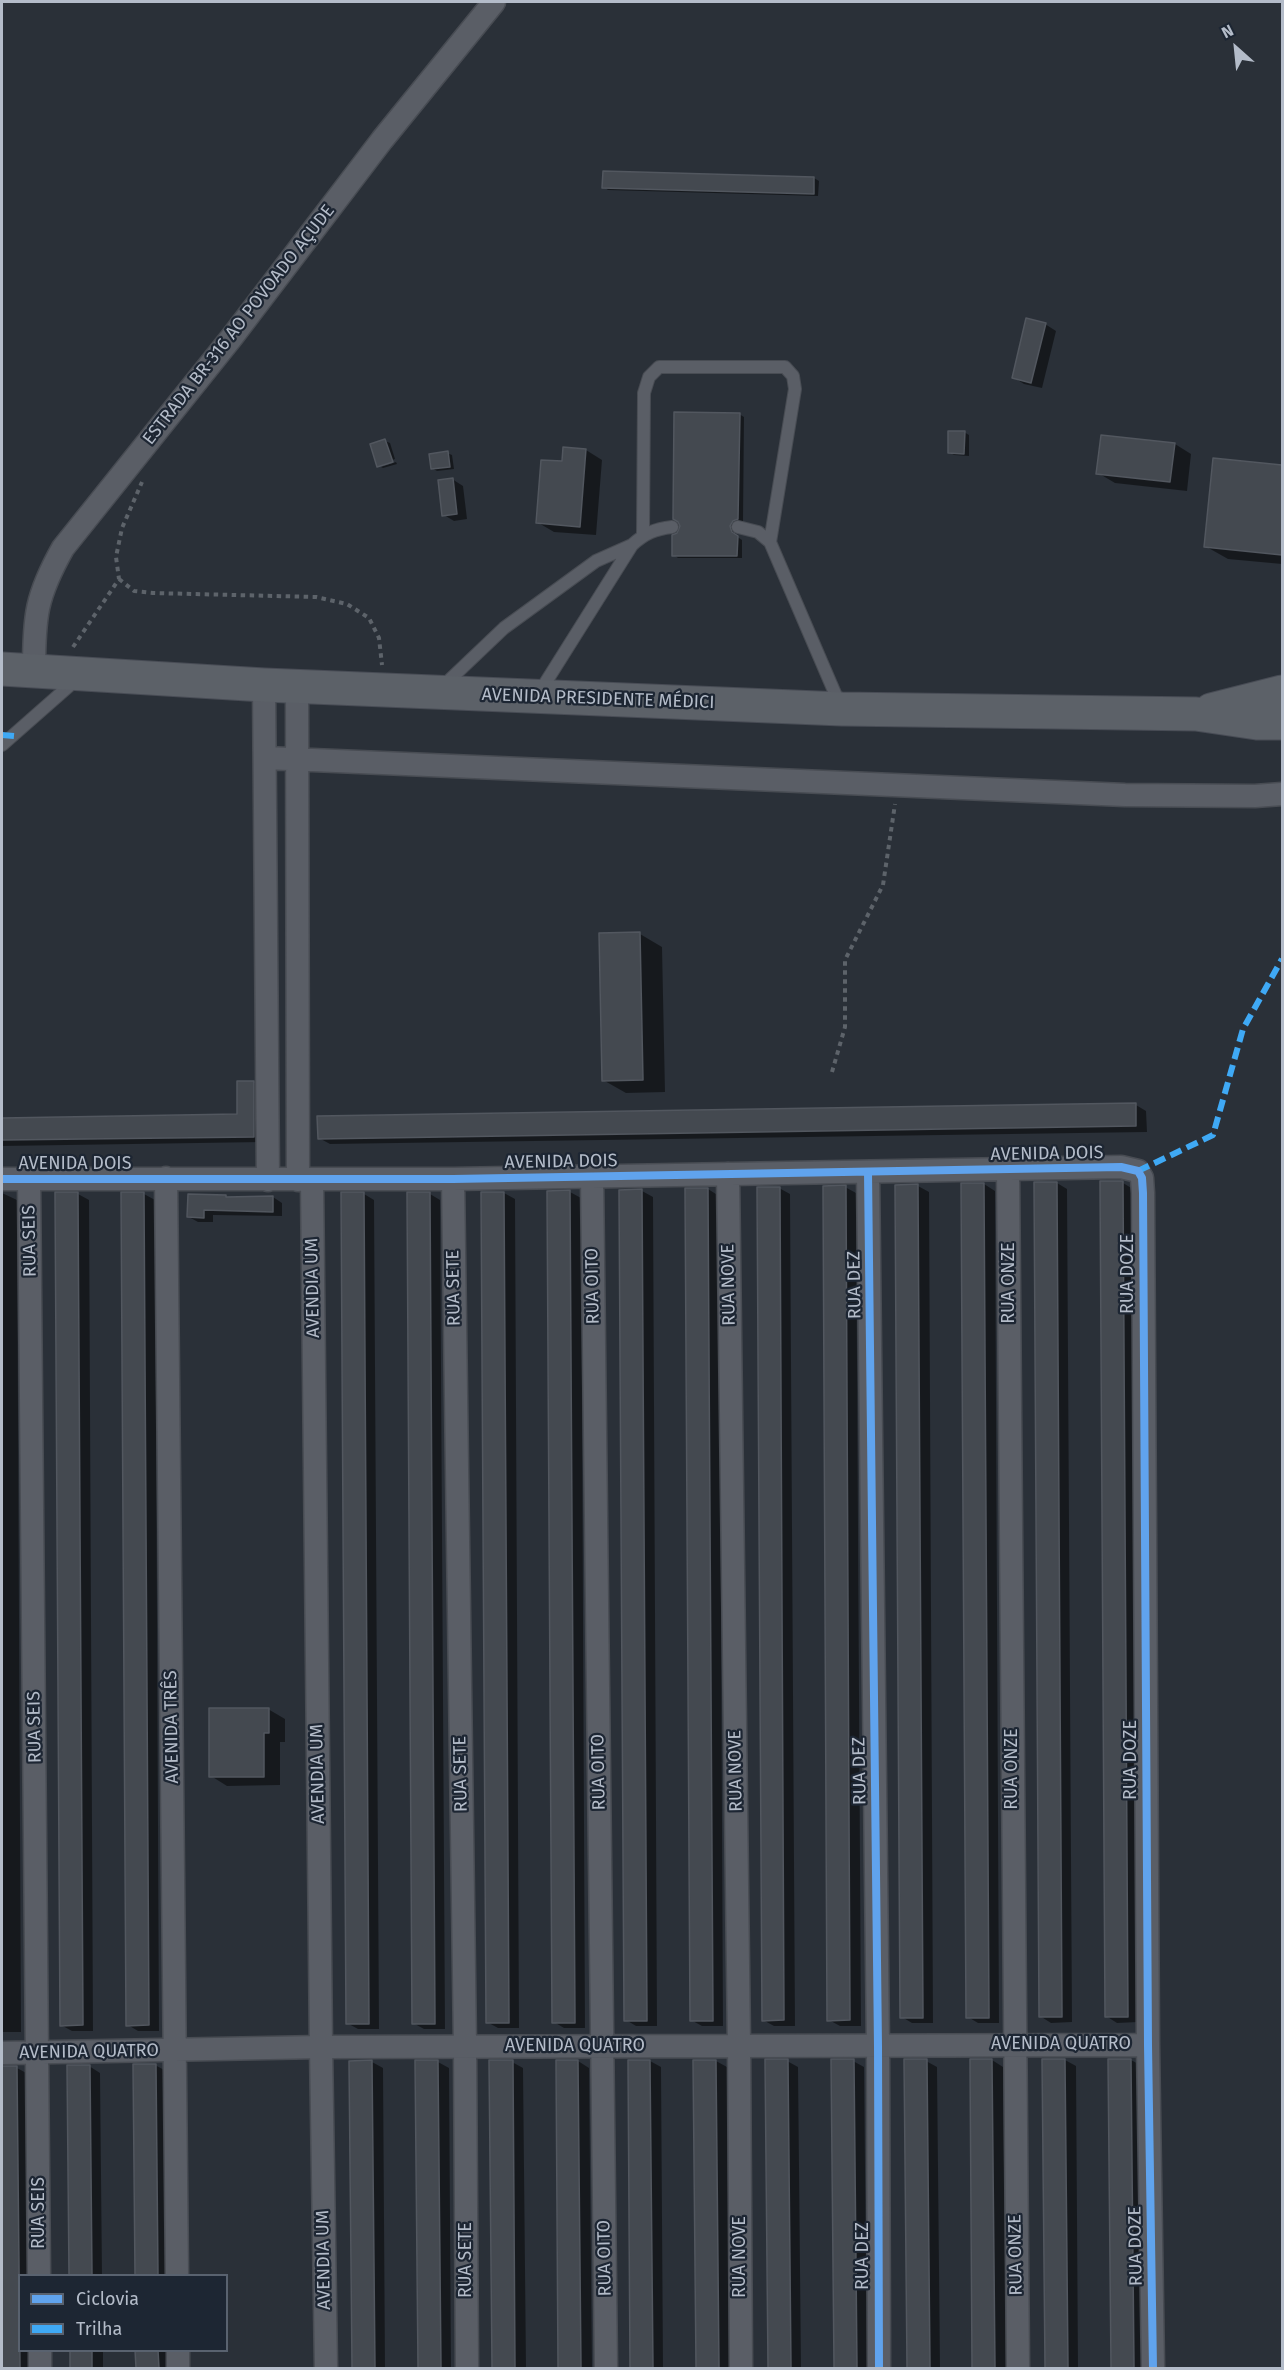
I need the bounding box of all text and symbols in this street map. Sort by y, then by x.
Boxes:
north arrow [1206,18,1266,78]
text: N [1219,21,1237,42]
street label: ESTRADA BR-316 AO POVOADO AÇUDE [139,201,339,449]
street label: AVENIDA PRESIDENTE MÉDICI [481,684,715,714]
street label: AVENIDA DOIS [990,1142,1104,1166]
street label: AVENIDA DOIS [504,1150,618,1174]
street label: AVENIDA DOIS [19,1153,131,1175]
street label: RUA SEIS [19,1205,41,1277]
street label: RUA DOZE [1117,1234,1139,1314]
street label: AVENDIA UM [301,1238,325,1338]
street label: RUA ONZE [998,1242,1020,1324]
street label: RUA NOVE [717,1244,741,1326]
street label: RUA OITO [582,1248,604,1324]
street label: RUA SETE [443,1250,465,1326]
street label: RUA DEZ [844,1251,866,1319]
street label: AVENIDA TRÊS [160,1670,184,1784]
street label: RUA SEIS [24,1691,46,1763]
street label: RUA DOZE [1120,1720,1142,1800]
street label: AVENDIA UM [306,1724,330,1824]
street label: RUA ONZE [1001,1728,1023,1810]
street label: RUA NOVE [724,1730,748,1812]
street label: RUA OITO [588,1734,610,1810]
street label: RUA SETE [450,1736,472,1812]
street label: RUA DEZ [849,1737,871,1805]
street label: AVENIDA QUATRO [991,2033,1131,2055]
street label: AVENIDA QUATRO [505,2035,645,2057]
street label: AVENIDA QUATRO [19,2040,159,2064]
street label: RUA SEIS [28,2177,50,2249]
street label: RUA DOZE [1125,2206,1147,2286]
street label: AVENDIA UM [312,2210,336,2310]
street label: RUA ONZE [1004,2214,1028,2296]
street label: RUA NOVE [729,2216,751,2298]
street label: RUA OITO [594,2220,616,2296]
street label: RUA SETE [455,2222,477,2298]
street label: RUA DEZ [852,2222,874,2290]
legend [18,2274,228,2352]
text: Ciclovia [76,2288,139,2310]
text: Trilha [76,2318,122,2340]

